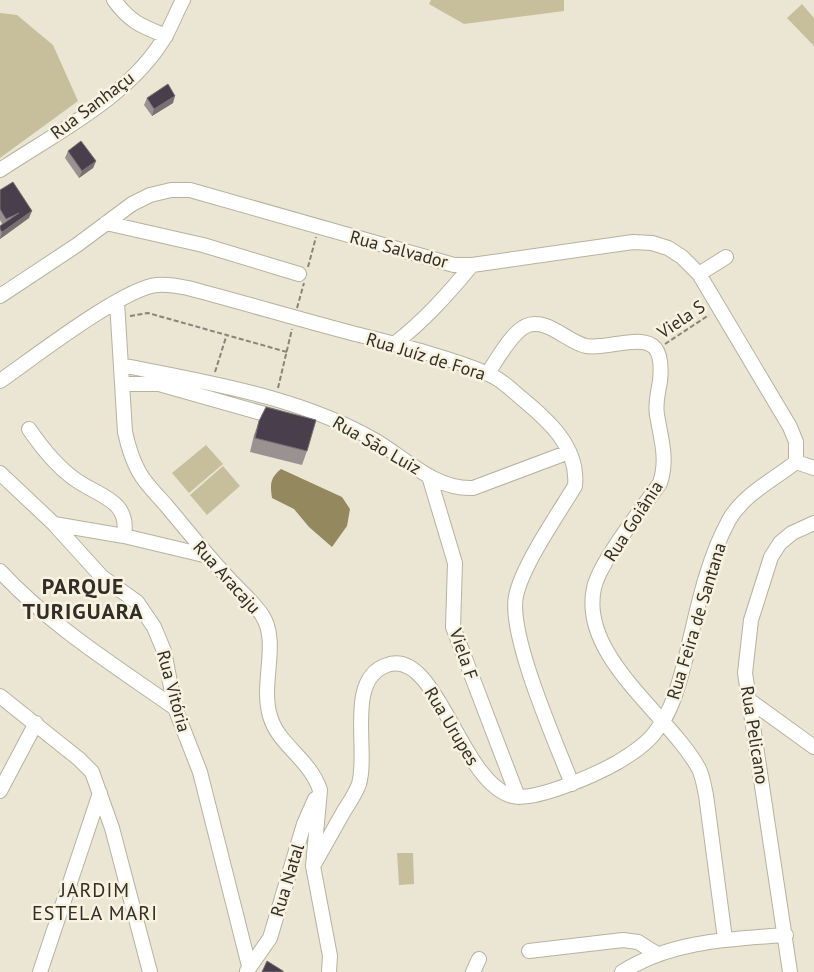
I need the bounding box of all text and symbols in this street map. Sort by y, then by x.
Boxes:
street label: Rua Sanhaçu [46,66,138,144]
street label: Rua Salvador [347,225,451,273]
street label: Viela S [652,295,709,344]
street label: Rua Juíz de Fora [363,327,489,385]
street label: Rua São Luiz [329,410,425,480]
street label: Rua Goiânia [598,476,668,566]
street label: Rua Aracaju [188,536,266,618]
street label: Rua Feira de Santana [661,540,731,702]
district label: PARQUE TURIGUARA [22,572,144,625]
street label: Viela F [444,624,483,683]
street label: Rua Vitória [152,647,196,735]
street label: Rua Urupes [419,682,485,770]
street label: Rua Pelicano [736,684,774,786]
street label: Rua Natal [265,840,309,919]
district label: JARDIM ESTELA MARI [32,877,158,926]

